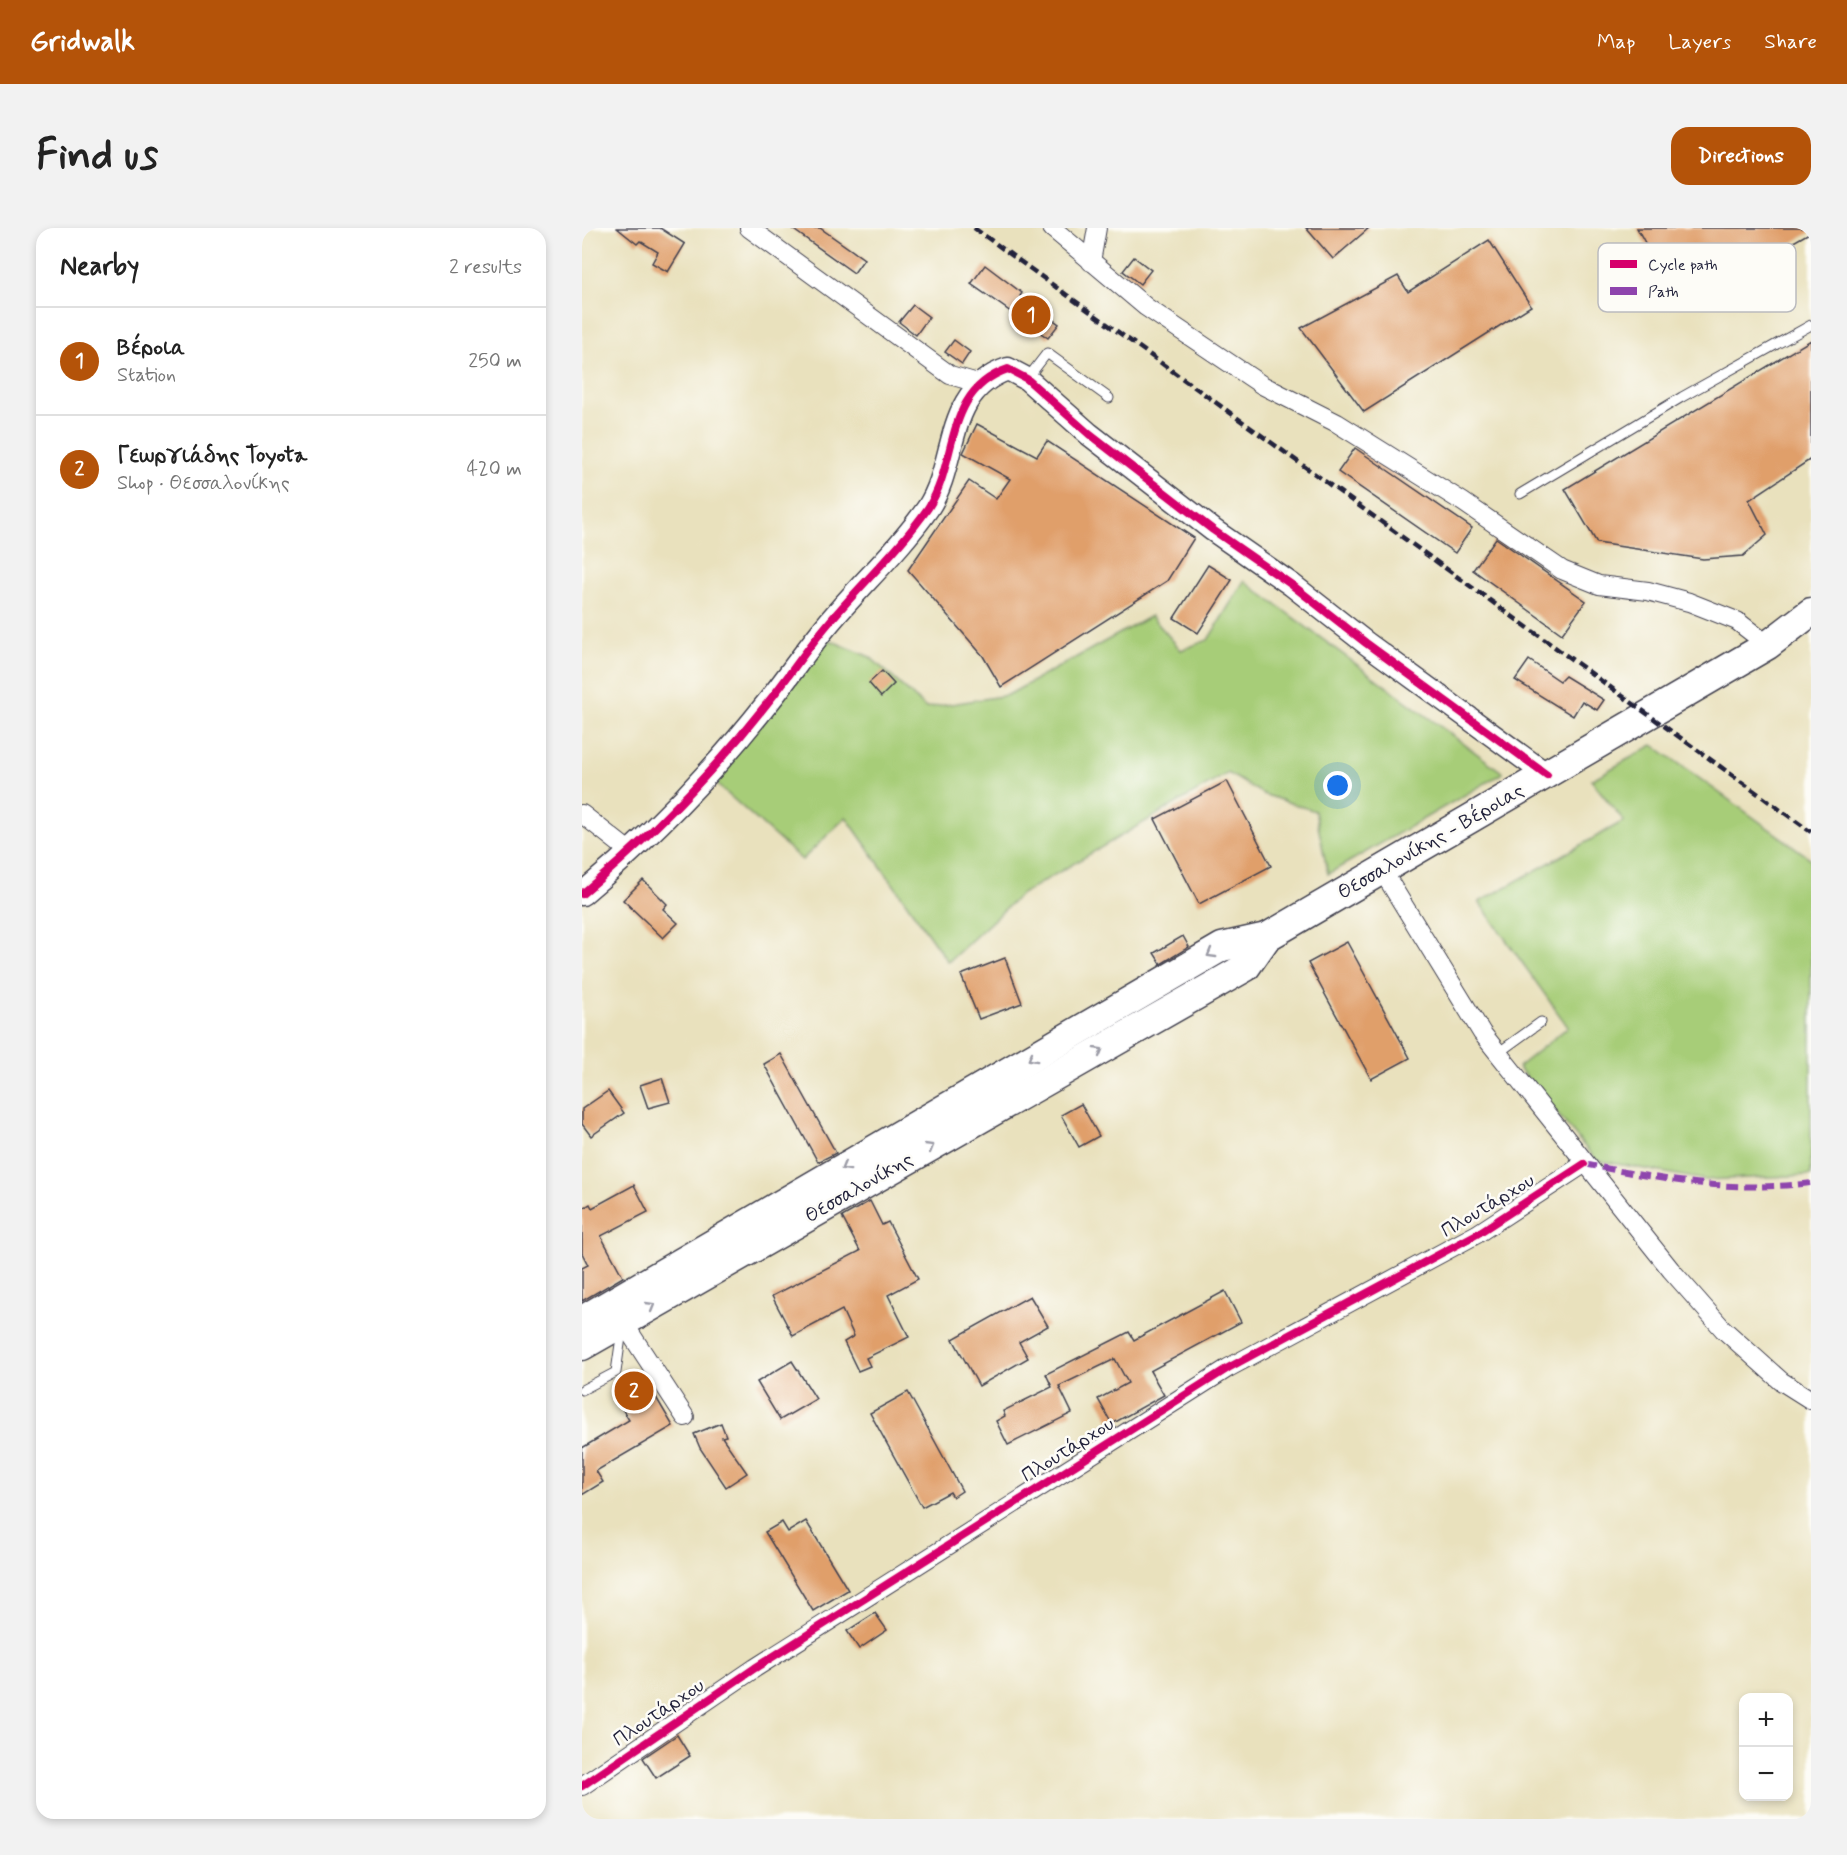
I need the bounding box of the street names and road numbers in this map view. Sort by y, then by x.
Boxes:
street label: Θεσσαλονίκης - Βέροιας [1333,777,1529,906]
street label: Θεσσαλονίκης [800,1146,918,1230]
street label: Πλουτάρχου [1436,1167,1540,1245]
street label: Πλουτάρχου [1016,1411,1120,1489]
street label: Πλουτάρχου [608,1672,710,1754]

